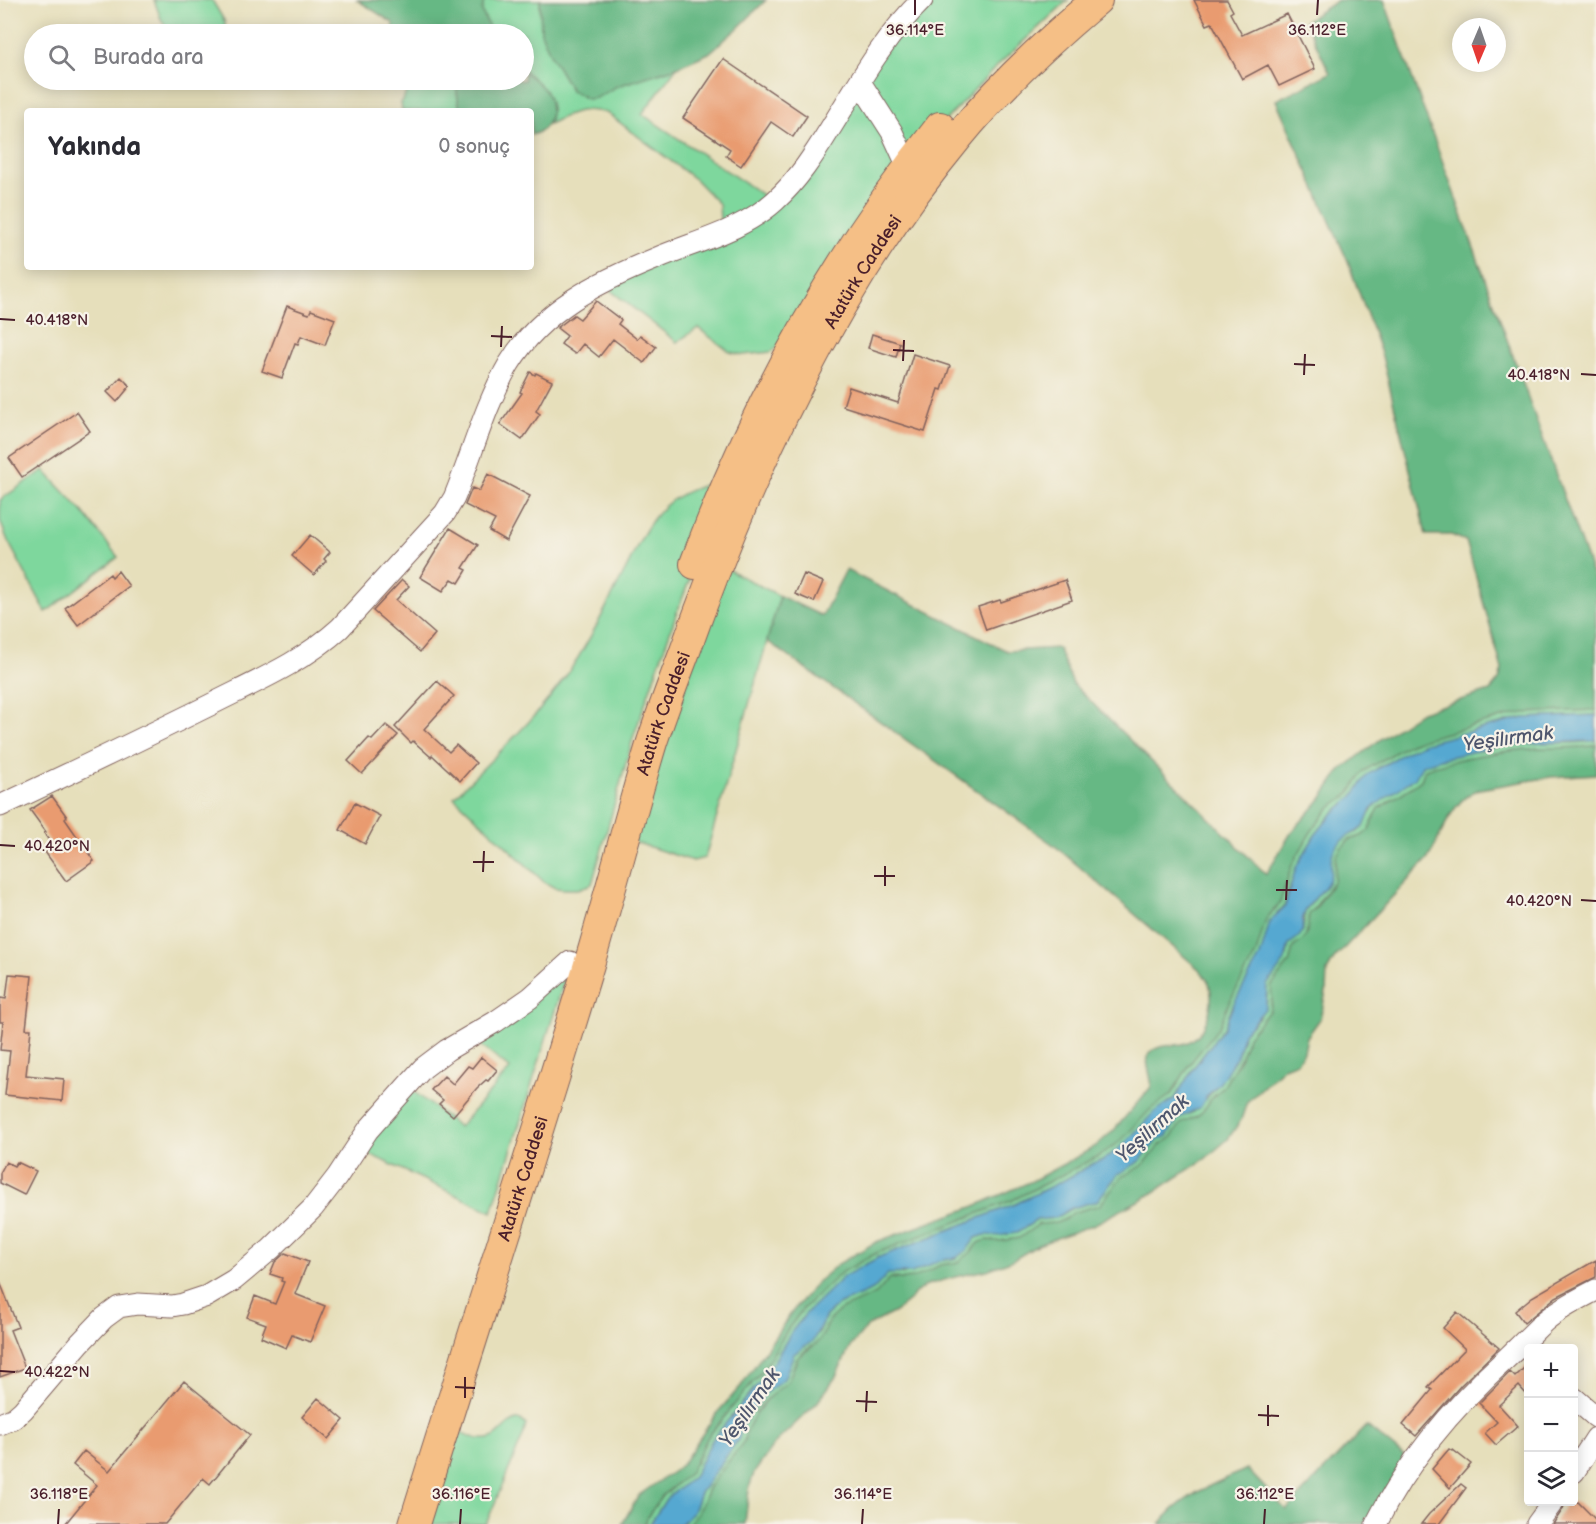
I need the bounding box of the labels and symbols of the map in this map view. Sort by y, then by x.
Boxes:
north arrow [1452,18,1506,72]
text: 36.114°E [886,21,944,40]
text: 36.112°E [1288,21,1346,40]
street label: Atatürk Caddesi [820,211,906,332]
text: 40.418°N [26,311,88,330]
text: 40.418°N [1508,366,1570,385]
street label: Atatürk Caddesi [633,649,695,778]
water label: Yeşilırmak [1462,721,1556,757]
text: 40.420°N [24,837,90,856]
text: 40.420°N [1506,892,1572,911]
water label: Yeşilırmak [1111,1089,1195,1168]
street label: Atatürk Caddesi [494,1114,553,1244]
text: 40.422°N [24,1363,90,1382]
water label: Yeşilırmak [714,1363,786,1452]
text: 36.118°E [30,1485,88,1504]
text: 36.116°E [432,1485,490,1504]
text: 36.114°E [834,1485,892,1504]
text: 36.112°E [1236,1485,1294,1504]

